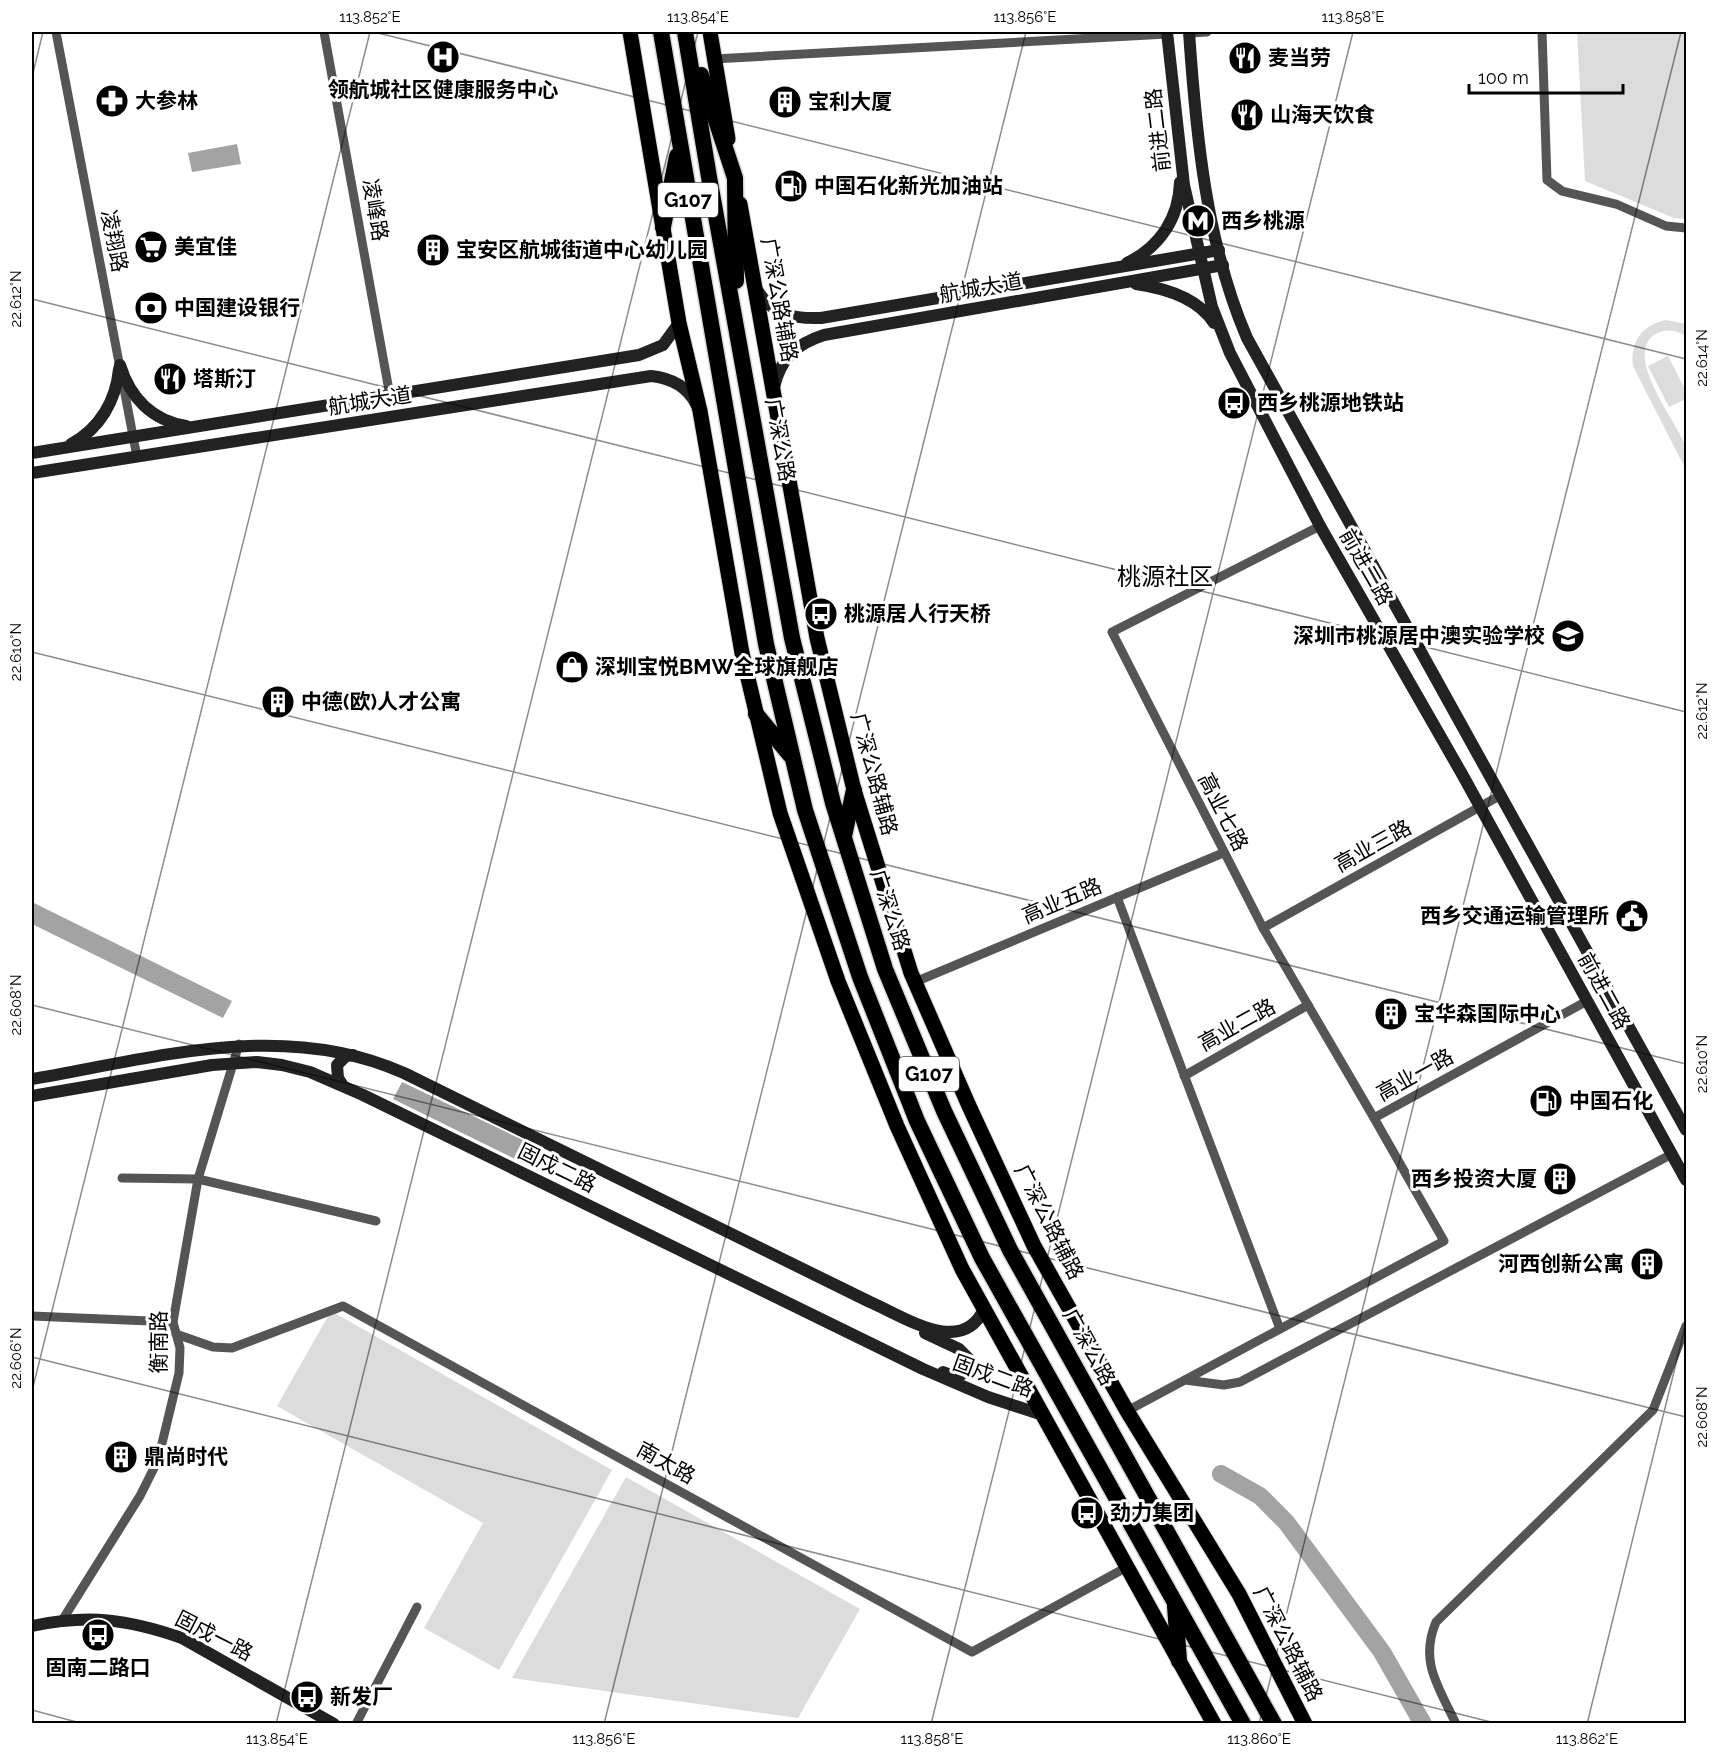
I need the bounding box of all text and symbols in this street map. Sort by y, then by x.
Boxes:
text: 113.852°E [339,8,401,26]
text: 113.854°E [667,8,729,26]
text: 113.856°E [994,8,1056,26]
text: 113.858°E [1322,8,1384,26]
hospital icon: 领航城社区健康服务中心 [425,39,461,75]
restaurant icon: 麦当劳 [1227,40,1263,76]
place label: 麦当劳 [1268,45,1331,70]
scale bar [1469,57,1624,95]
text: 100 m [1478,67,1529,88]
place label: 领航城社区健康服务中心 [328,77,559,102]
pharmacy icon: 大参林 [94,83,130,119]
building icon: 宝利大厦 [767,84,803,120]
street label: 前进二路 [1140,87,1175,173]
place label: 大参林 [135,88,198,113]
place label: 宝利大厦 [808,89,892,114]
restaurant icon: 山海天饮食 [1229,97,1265,133]
place label: 山海天饮食 [1270,102,1375,127]
fuel station icon: 中国石化新光加油站 [773,168,809,204]
place label: 中国石化新光加油站 [814,173,1003,198]
street label: 凌峰路 [358,177,393,243]
road number: G107 [658,183,718,217]
metro station icon: 西乡桃源 [1180,203,1216,239]
street label: 凌翔路 [96,208,133,274]
place label: 西乡桃源 [1221,208,1305,233]
supermarket icon: 美宜佳 [133,229,169,265]
building icon: 宝安区航城街道中心幼儿园 [415,232,451,268]
place label: 美宜佳 [174,234,237,259]
street label: 广深公路辅路 [756,236,803,364]
place label: 宝安区航城街道中心幼儿园 [456,237,708,262]
street label: 航城大道 [937,268,1024,307]
text: 22.612°N [7,270,25,328]
bank icon: 中国建设银行 [133,290,169,326]
place label: 中国建设银行 [174,295,300,320]
text: 22.614°N [1693,329,1711,387]
restaurant icon: 塔斯汀 [152,361,188,397]
place label: 塔斯汀 [193,366,256,391]
street label: 航城大道 [326,382,413,419]
bus stop icon: 西乡桃源地铁站 [1216,385,1252,421]
place label: 西乡桃源地铁站 [1257,390,1404,415]
street label: 广深公路 [761,396,800,483]
street label: 前进二路 [1335,524,1398,609]
district label: 桃源社区 [1117,562,1213,591]
bus stop icon: 桃源居人行天桥 [803,596,839,632]
place label: 桃源居人行天桥 [844,601,991,626]
school or university icon: 深圳市桃源居中澳实验学校 [1550,618,1586,654]
text: 22.610°N [7,623,25,681]
place label: 深圳市桃源居中澳实验学校 [1293,623,1545,648]
shop icon: 深圳宝悦BMW全球旗舰店 [554,649,590,685]
place label: 深圳宝悦BMW全球旗舰店 [595,654,839,679]
text: 22.612°N [1693,682,1711,740]
building icon: 中德(欧)人才公寓 [260,684,296,720]
place label: 中德(欧)人才公寓 [301,689,461,714]
street label: 广深公路辅路 [846,710,903,838]
street label: 高业七路 [1193,769,1254,855]
street label: 高业三路 [1330,814,1416,877]
street label: 广深公路 [866,866,915,954]
street label: 高业五路 [1018,873,1105,928]
public building icon: 西乡交通运输管理所 [1614,898,1650,934]
place label: 西乡交通运输管理所 [1420,903,1609,928]
street label: 前进二路 [1573,948,1636,1034]
text: 22.608°N [7,974,25,1036]
street label: 高业二路 [1194,993,1280,1056]
building icon: 宝华森国际中心 [1373,996,1409,1032]
place label: 宝华森国际中心 [1414,1001,1561,1026]
text: 22.610°N [1693,1035,1711,1093]
street label: 高业一路 [1372,1043,1458,1106]
road number: G107 [899,1057,959,1091]
fuel station icon: 中国石化 [1528,1083,1564,1119]
place label: 中国石化 [1569,1088,1653,1113]
street label: 固戍二路 [514,1138,600,1197]
street label: 广深公路辅路 [1010,1160,1089,1284]
building icon: 西乡投资大厦 [1542,1161,1578,1197]
place label: 西乡投资大厦 [1411,1166,1537,1191]
building icon: 河西创新公寓 [1629,1246,1665,1282]
place label: 河西创新公寓 [1498,1251,1624,1276]
street label: 广深公路 [1058,1304,1121,1390]
street label: 衡南路 [146,1311,171,1374]
text: 22.606°N [7,1327,25,1389]
street label: 固戍二路 [949,1349,1037,1402]
text: 22.608°N [1693,1386,1711,1448]
street label: 南太路 [633,1436,700,1489]
building icon: 鼎尚时代 [103,1439,139,1475]
place label: 鼎尚时代 [144,1444,228,1469]
bus stop icon: 劲力集团 [1069,1495,1105,1531]
place label: 劲力集团 [1110,1500,1194,1525]
street label: 广深公路辅路 [1249,1582,1328,1706]
street label: 固戍一路 [171,1605,257,1666]
bus stop icon: 固南二路口 [80,1617,116,1653]
place label: 固南二路口 [46,1655,151,1680]
bus stop icon: 新发厂 [289,1679,325,1715]
place label: 新发厂 [330,1684,393,1709]
text: 113.854°E [246,1730,308,1748]
text: 113.856°E [573,1730,635,1748]
text: 113.858°E [901,1730,963,1748]
text: 113.860°E [1227,1730,1291,1748]
text: 113.862°E [1556,1730,1618,1748]

